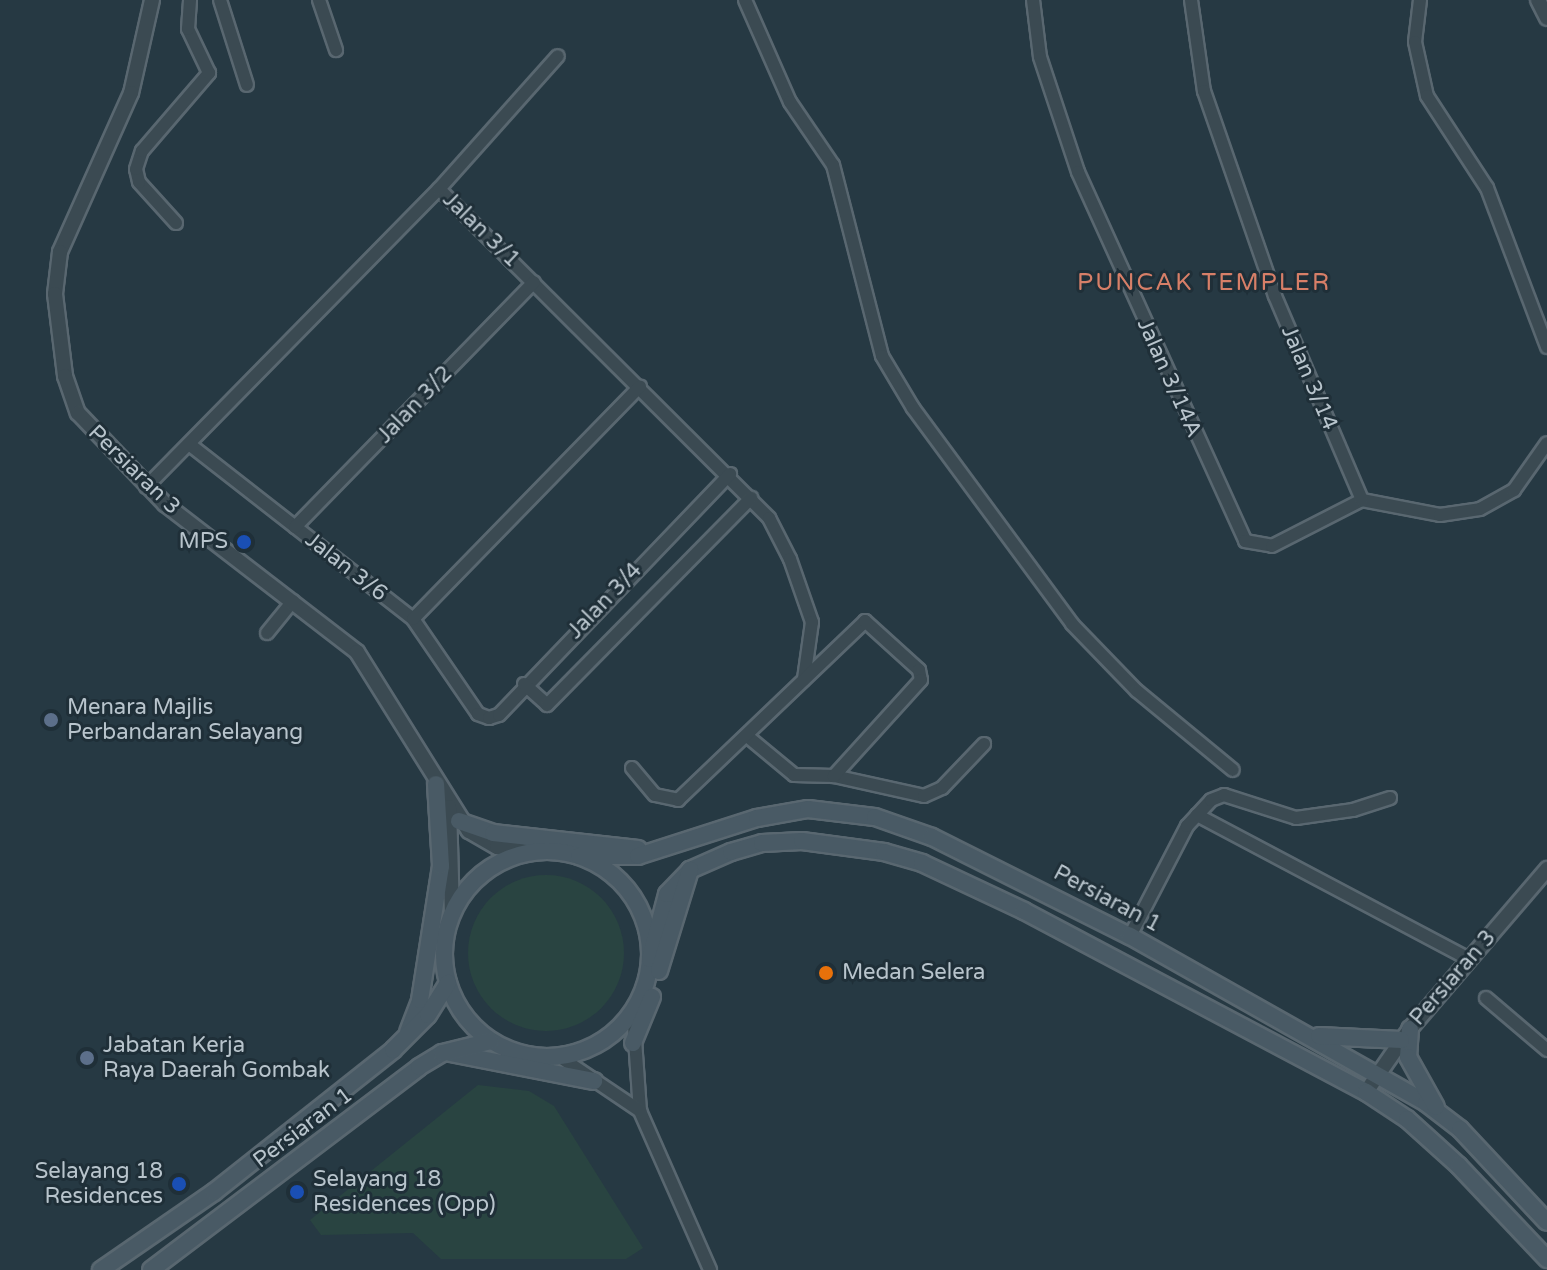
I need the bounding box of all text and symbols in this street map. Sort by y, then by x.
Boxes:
street label: Jalan 3/1 [437,187,525,273]
district label: PUNCAK TEMPLER [1077,269,1331,297]
street label: Jalan 3/14A [1131,315,1207,441]
street label: Jalan 3/14 [1275,322,1343,434]
street label: Jalan 3/2 [372,361,458,449]
street label: Persiaran 3 [83,420,185,520]
street label: Jalan 3/6 [300,527,392,607]
place label: MPS [178,529,228,555]
marker: MPS [235,533,253,551]
street label: Jalan 3/4 [562,557,648,645]
place label: Menara Majlis Perbandaran Selayang [67,694,303,746]
marker: Menara Majlis Perbandaran Selayang [42,711,60,729]
street label: Persiaran 1 [1049,860,1165,938]
street label: Persiaran 3 [1405,925,1501,1031]
place label: Medan Selera [842,960,985,986]
marker: Medan Selera [817,964,835,982]
place label: Jabatan Kerja Raya Daerah Gombak [103,1032,330,1084]
marker: Jabatan Kerja Raya Daerah Gombak [78,1049,96,1067]
street label: Persiaran 1 [248,1082,358,1174]
place label: Selayang 18 Residences [35,1158,163,1210]
place label: Selayang 18 Residences (Opp) [313,1166,495,1218]
marker: Selayang 18 Residences [170,1175,188,1193]
marker: Selayang 18 Residences (Opp) [288,1183,306,1201]

